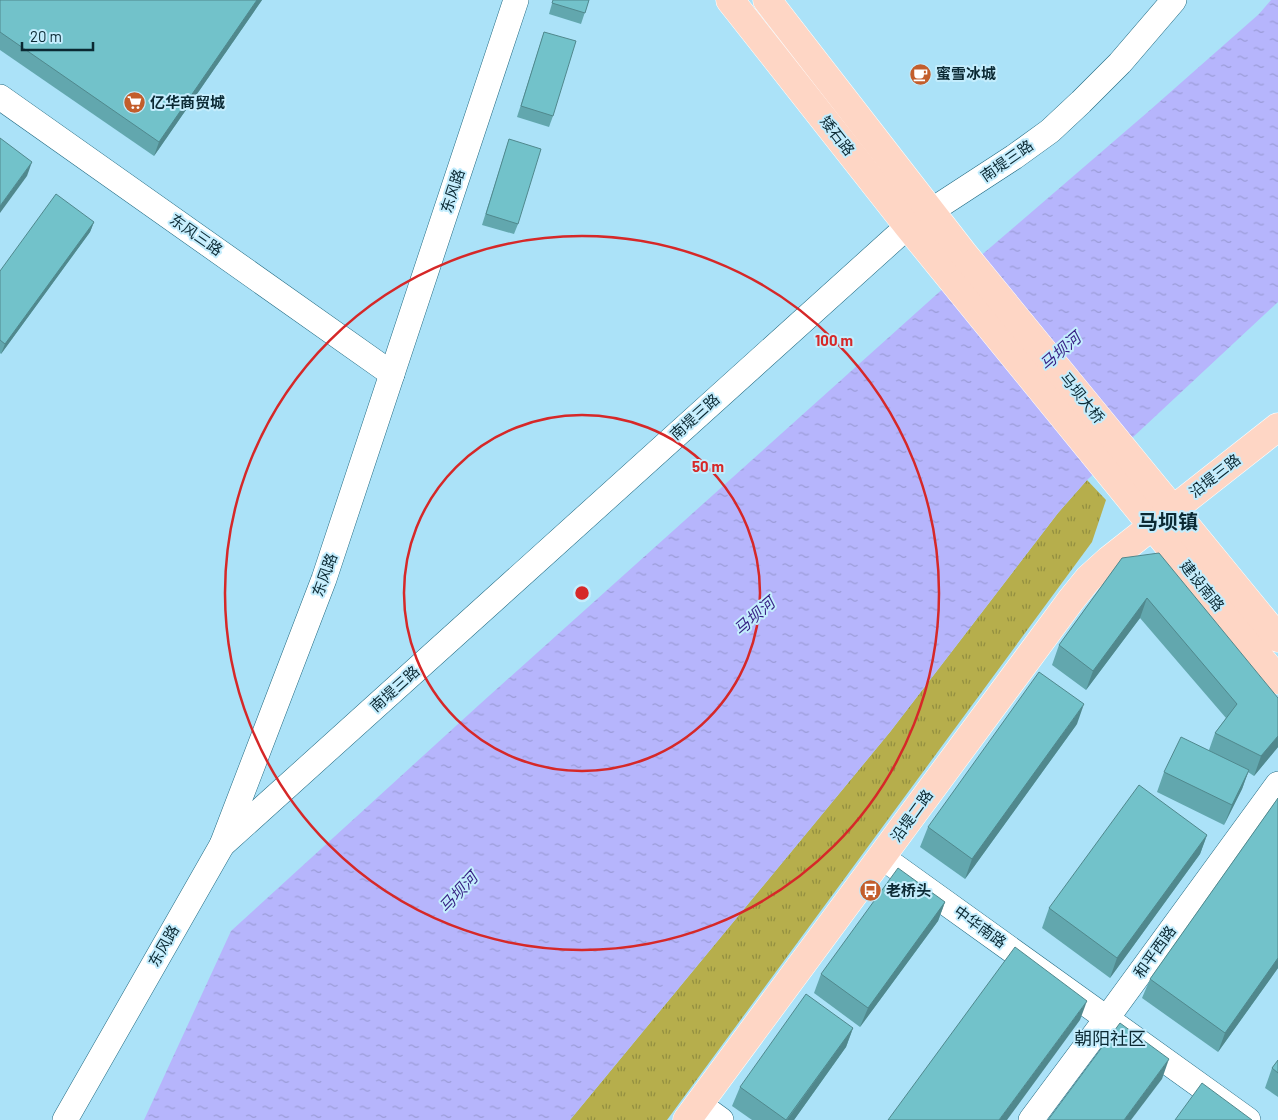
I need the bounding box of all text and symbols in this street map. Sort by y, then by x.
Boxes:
scale bar [22,20,94,52]
text: 20 m [30,27,62,45]
cafe icon: 蜜雪冰城 [908,62,932,86]
place label: 蜜雪冰城 [936,64,996,82]
supermarket icon: 亿华商贸城 [122,91,146,115]
place label: 亿华商贸城 [150,93,225,111]
street label: 矮石路 [817,112,859,159]
street label: 南堤三路 [977,136,1036,185]
street label: 东风路 [437,167,468,215]
street label: 东风三路 [167,210,226,259]
water label: 马坝河 [1035,326,1086,374]
text: 100 m [815,331,853,349]
street label: 马坝大桥 [1057,368,1109,426]
street label: 南堤三路 [666,389,723,443]
street label: 沿堤三路 [1185,450,1244,501]
text: 50 m [692,457,724,475]
district label: 马坝镇 [1138,509,1198,533]
street label: 东风路 [308,550,340,599]
street label: 建设南路 [1177,556,1229,614]
centre of rings [573,584,591,602]
water label: 马坝河 [729,591,780,639]
street label: 南堤三路 [366,661,423,715]
street label: 沿堤二路 [886,786,936,845]
water label: 马坝河 [434,865,483,916]
bus stop icon: 老桥头 [858,879,882,903]
place label: 老桥头 [886,881,931,899]
street label: 中华南路 [951,901,1010,951]
street label: 东风路 [144,922,182,969]
street label: 和平西路 [1129,922,1179,981]
district label: 朝阳社区 [1074,1027,1146,1049]

